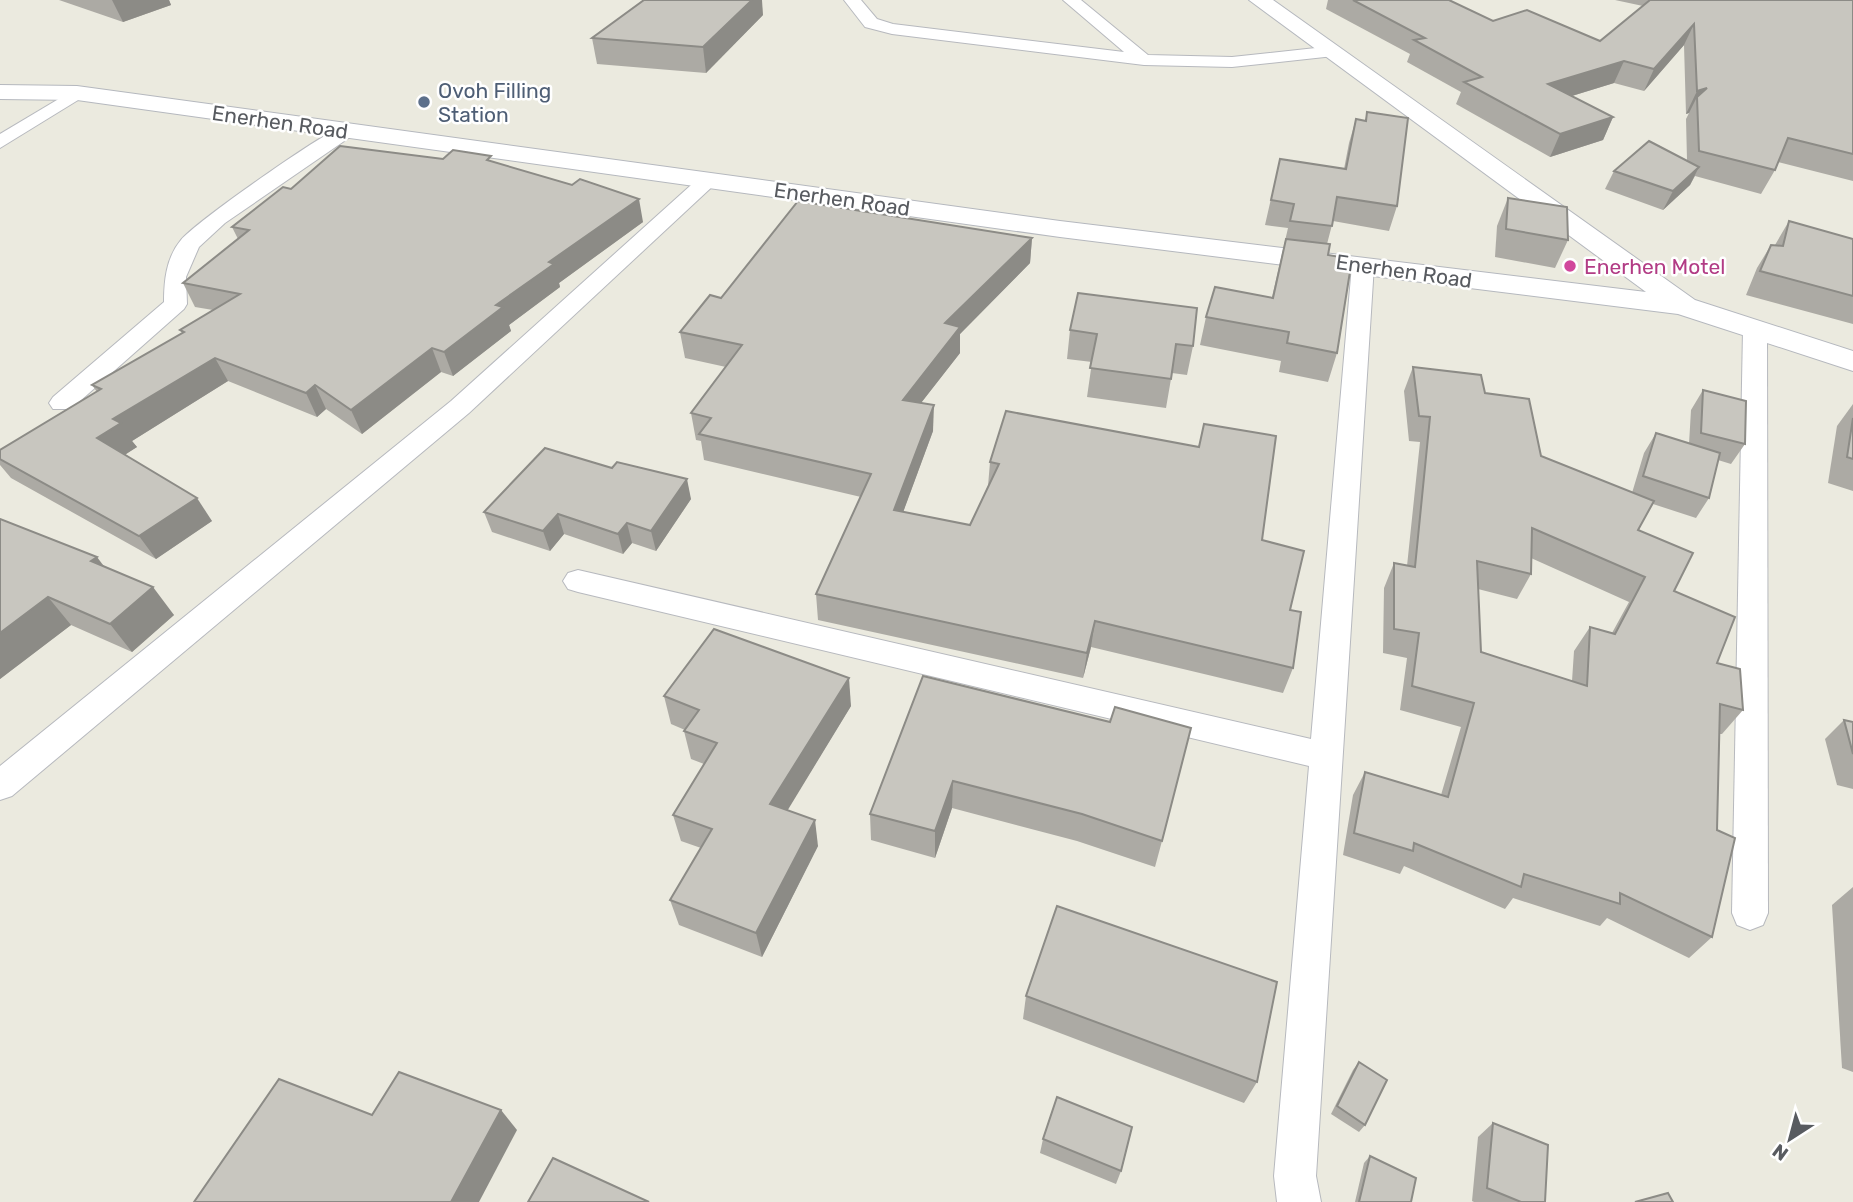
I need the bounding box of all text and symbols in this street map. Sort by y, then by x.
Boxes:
place label: Ovoh Filling Station [438,78,551,127]
marker: Ovoh Filling Station [416,94,432,110]
street label: Enerhen Road [210,100,350,144]
street label: Enerhen Road [772,177,912,221]
street label: Enerhen Road [1334,249,1474,293]
place label: Enerhen Motel [1584,254,1725,279]
marker: Enerhen Motel [1562,258,1578,274]
north arrow [1755,1104,1825,1174]
text: N [1768,1139,1793,1166]

